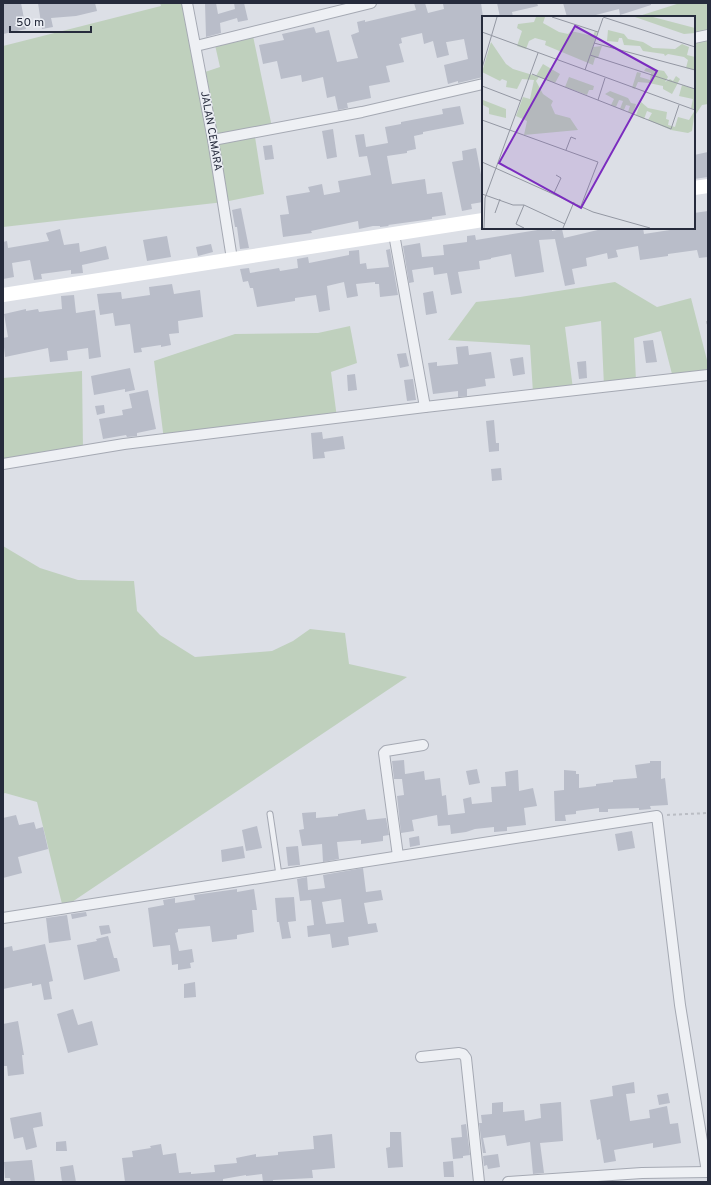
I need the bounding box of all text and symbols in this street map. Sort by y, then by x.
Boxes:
scale bar [10,8,91,34]
text: 50 m [16,15,44,31]
inset map [482,16,695,229]
street label: JALAN CEMARA [197,90,225,172]

